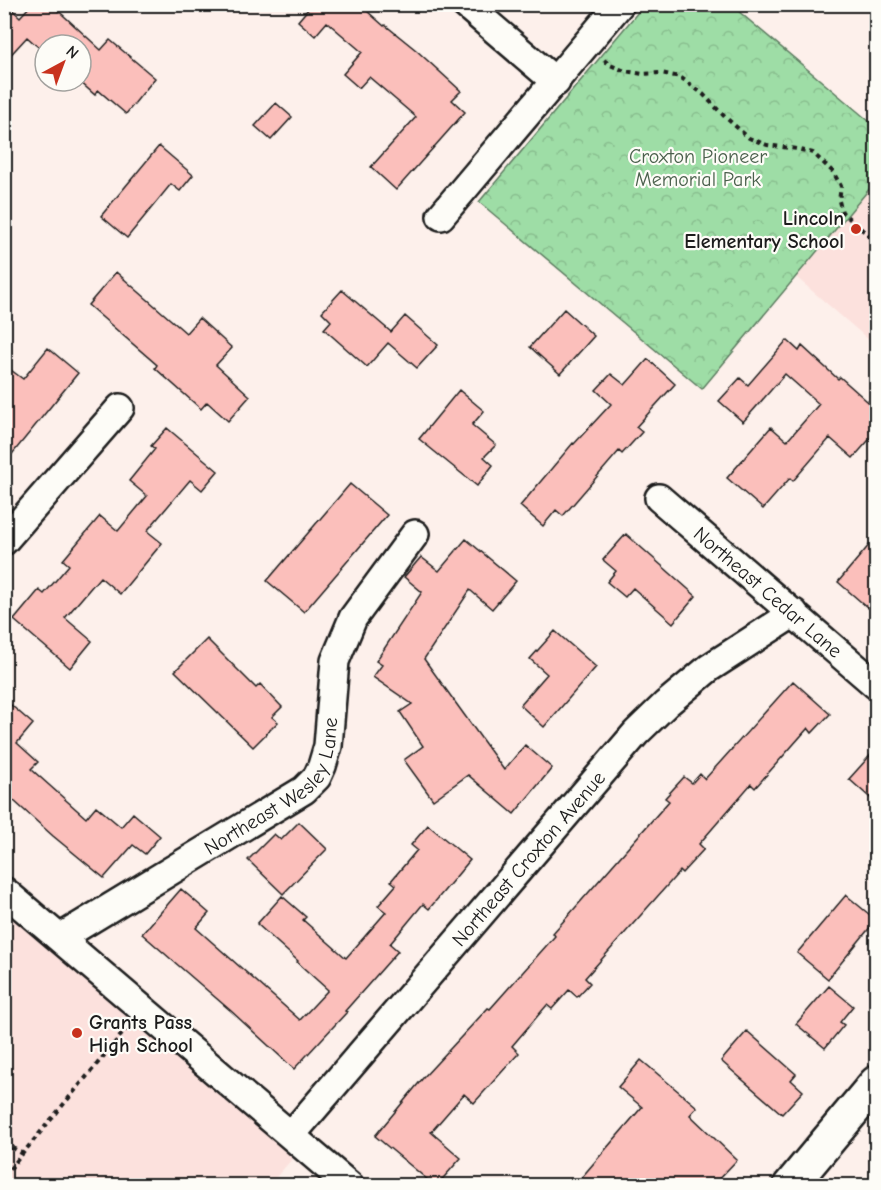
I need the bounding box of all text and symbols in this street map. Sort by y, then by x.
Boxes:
north arrow [33,33,93,93]
text: N [62,42,82,63]
park label: Croxton Pioneer Memorial Park [629,145,767,191]
place label: Lincoln Elementary School [684,207,844,253]
marker: Lincoln Elementary School [849,222,863,236]
street label: Northeast Cedar Lane [689,522,847,663]
street label: Northeast Wesley Lane [200,717,342,860]
street label: Northeast Croxton Avenue [447,767,610,951]
place label: Grants Pass High School [89,1011,193,1057]
marker: Grants Pass High School [70,1026,84,1040]

